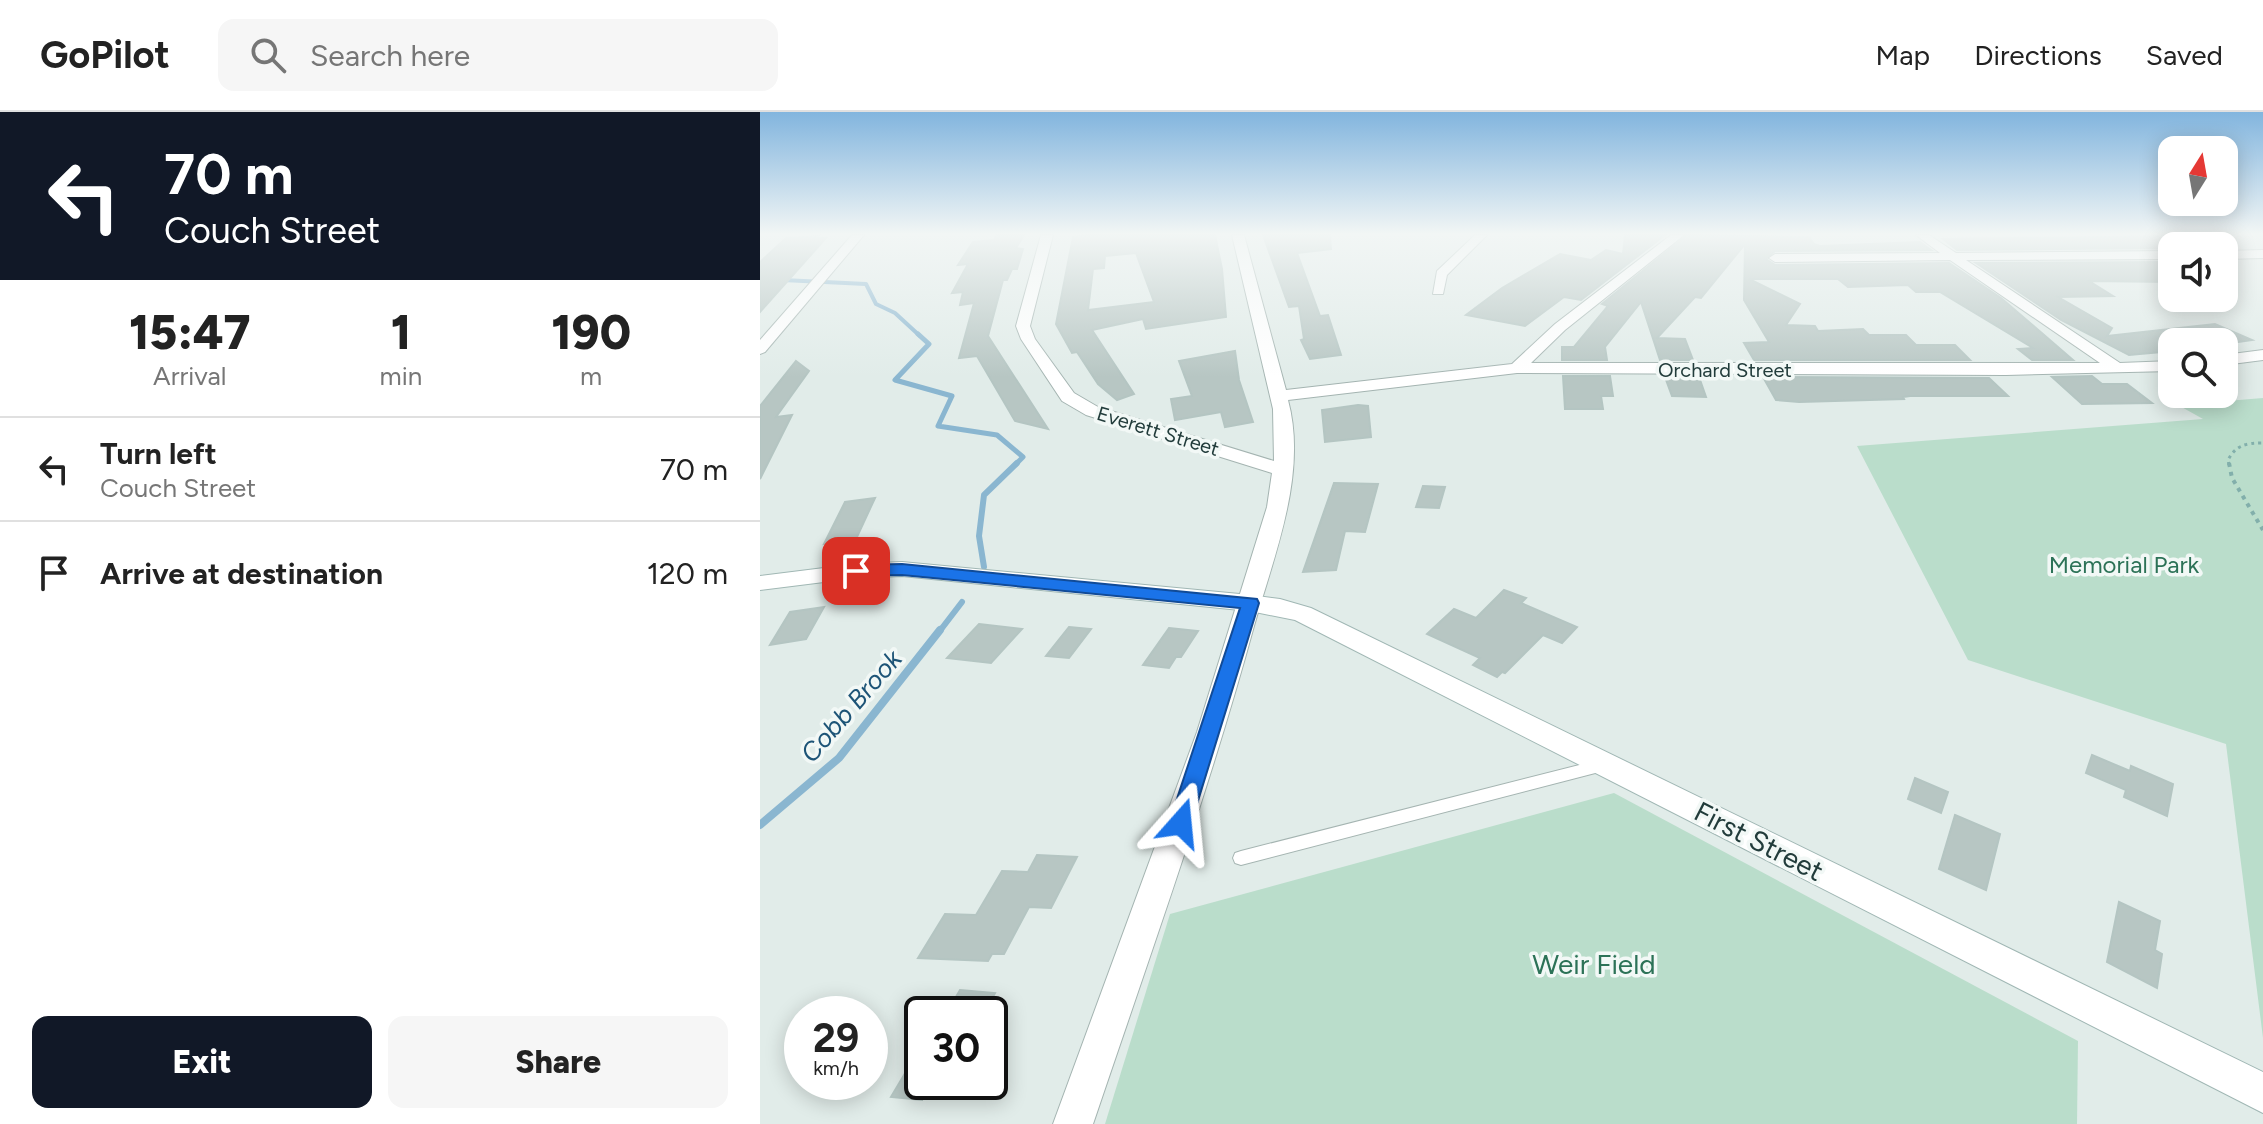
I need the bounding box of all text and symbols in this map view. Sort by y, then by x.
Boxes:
search box [218,19,778,91]
text: GoPilot [40,32,170,78]
icon: search [246,33,290,77]
text: Search here [310,37,470,74]
text: Map [1876,38,1930,72]
text: Directions [1974,38,2102,72]
text: Saved [2146,38,2223,72]
north arrow [2158,136,2238,216]
map controls [2158,136,2238,408]
text: 70 m [164,141,294,208]
icon: left [32,144,136,248]
text: Couch Street [164,209,380,252]
button: sound [2158,232,2238,312]
text: 15:47 [129,303,251,361]
text: 1 [391,303,411,361]
text: 190 [551,303,631,361]
button: search [2158,328,2238,408]
street label: Orchard Street [1658,358,1792,382]
text: Arrival [153,360,227,392]
text: min [380,360,422,392]
text: m [580,360,602,392]
street label: Everett Street [1094,401,1222,461]
text: Turn left [100,435,217,472]
icon: left [32,447,76,491]
text: 70 m [660,451,728,488]
text: Couch Street [100,472,256,504]
pin [822,537,890,605]
icon: arrive [834,549,878,593]
park label: Memorial Park [2049,550,2200,579]
icon: arrive [32,551,76,595]
text: Arrive at destination [100,555,383,592]
text: 120 m [647,555,728,592]
water label: Cobb Brook [794,642,909,769]
position arrow [1139,781,1223,865]
street label: First Street [1689,794,1829,888]
park label: Weir Field [1532,947,1656,981]
speed limit sign: 30 [904,996,1008,1100]
text: 29 [813,1014,859,1062]
button: Exit [32,1016,372,1108]
button: Share [388,1016,728,1108]
text: km/h [813,1056,859,1080]

